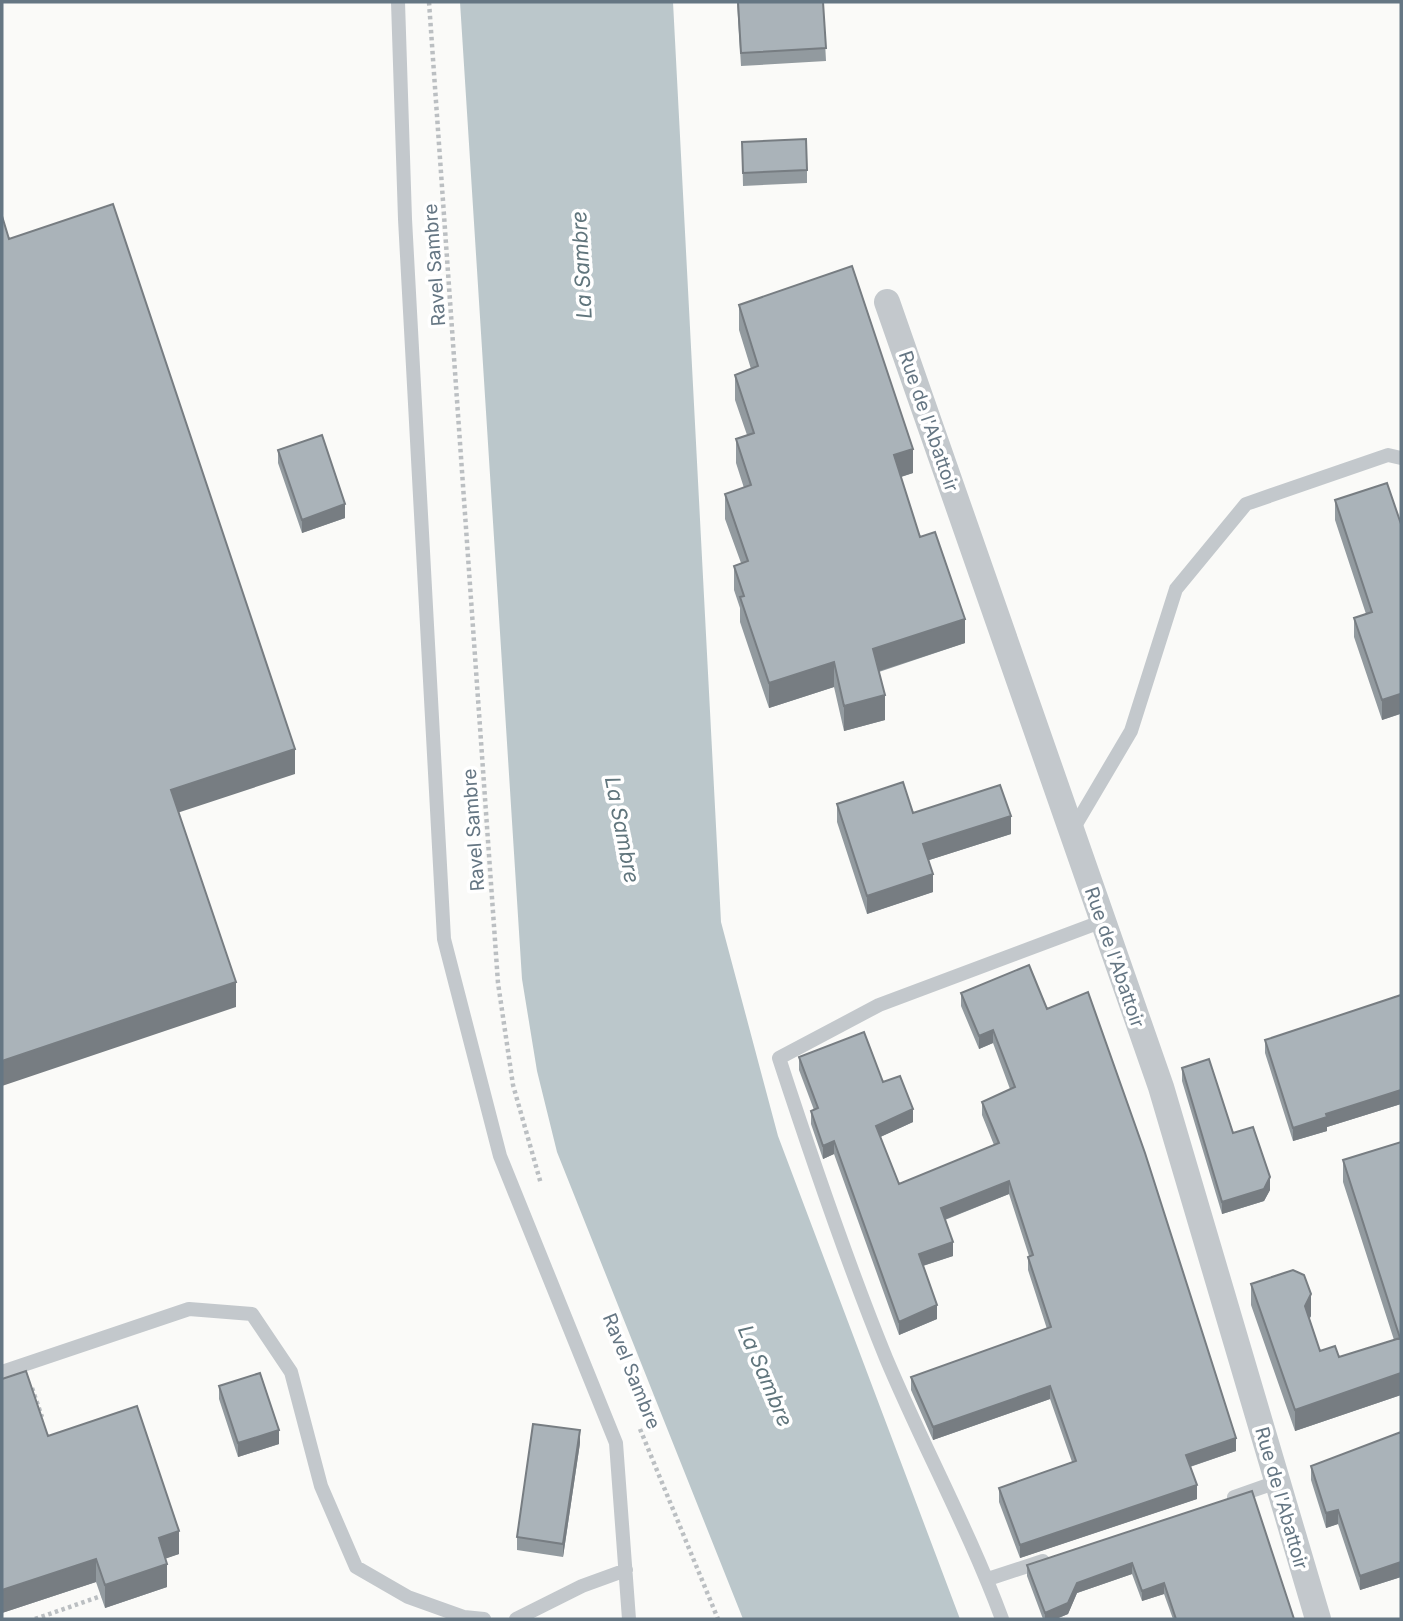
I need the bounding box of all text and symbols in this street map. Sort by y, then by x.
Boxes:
street label: Ravel Sambre [419,203,450,327]
water label: La Sambre [566,210,597,320]
street label: Rue de l'Abattoir [894,348,963,495]
street label: Ravel Sambre [458,768,489,892]
water label: La Sambre [600,775,645,885]
street label: Rue de l'Abattoir [1080,884,1149,1031]
street label: Ravel Sambre [598,1310,665,1432]
water label: La Sambre [733,1321,798,1430]
street label: Rue de l'Abattoir [1250,1424,1313,1572]

